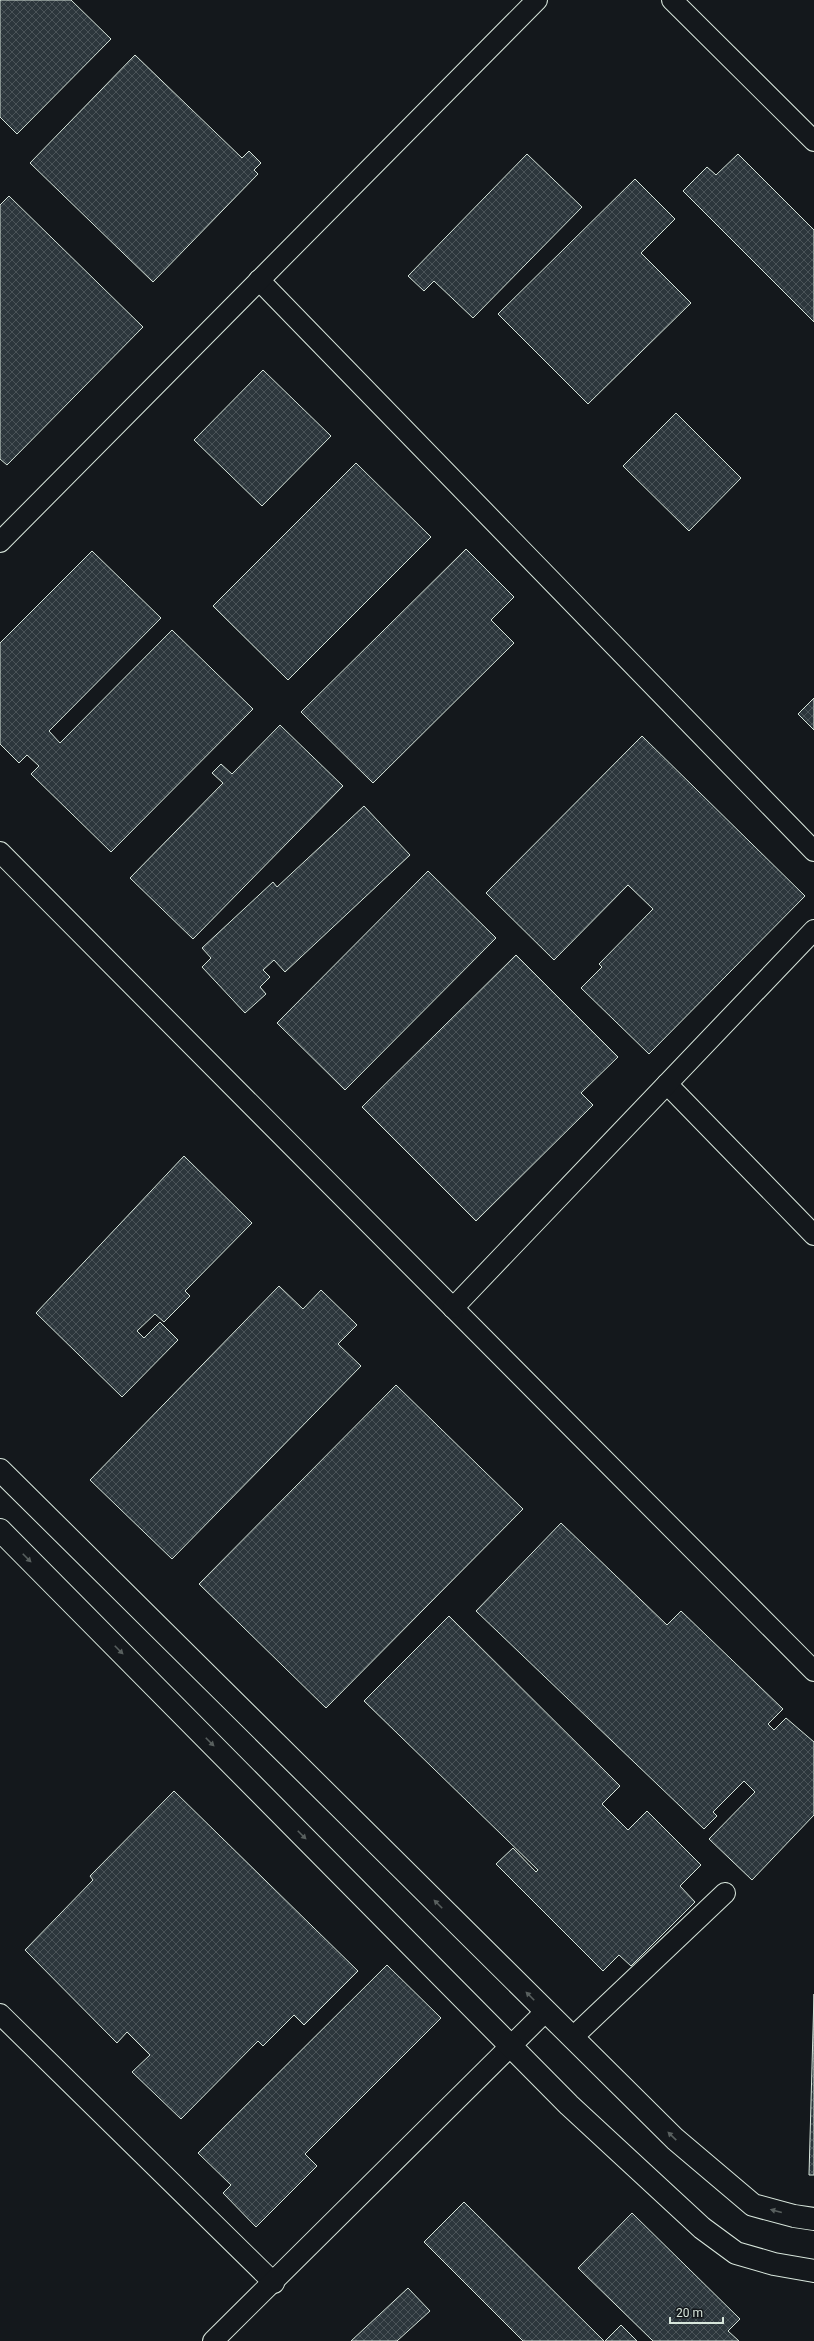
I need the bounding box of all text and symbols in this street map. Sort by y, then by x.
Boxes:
one-way arrow [22,1553,32,1562]
one-way arrow [114,1645,124,1655]
one-way arrow [205,1737,215,1747]
one-way arrow [297,1830,307,1840]
one-way arrow [433,1899,443,1909]
one-way arrow [525,1991,535,2001]
one-way arrow [667,2131,677,2141]
one-way arrow [770,2208,782,2214]
scale bar [670,2299,723,2325]
text: 20 m [676,2306,703,2320]

